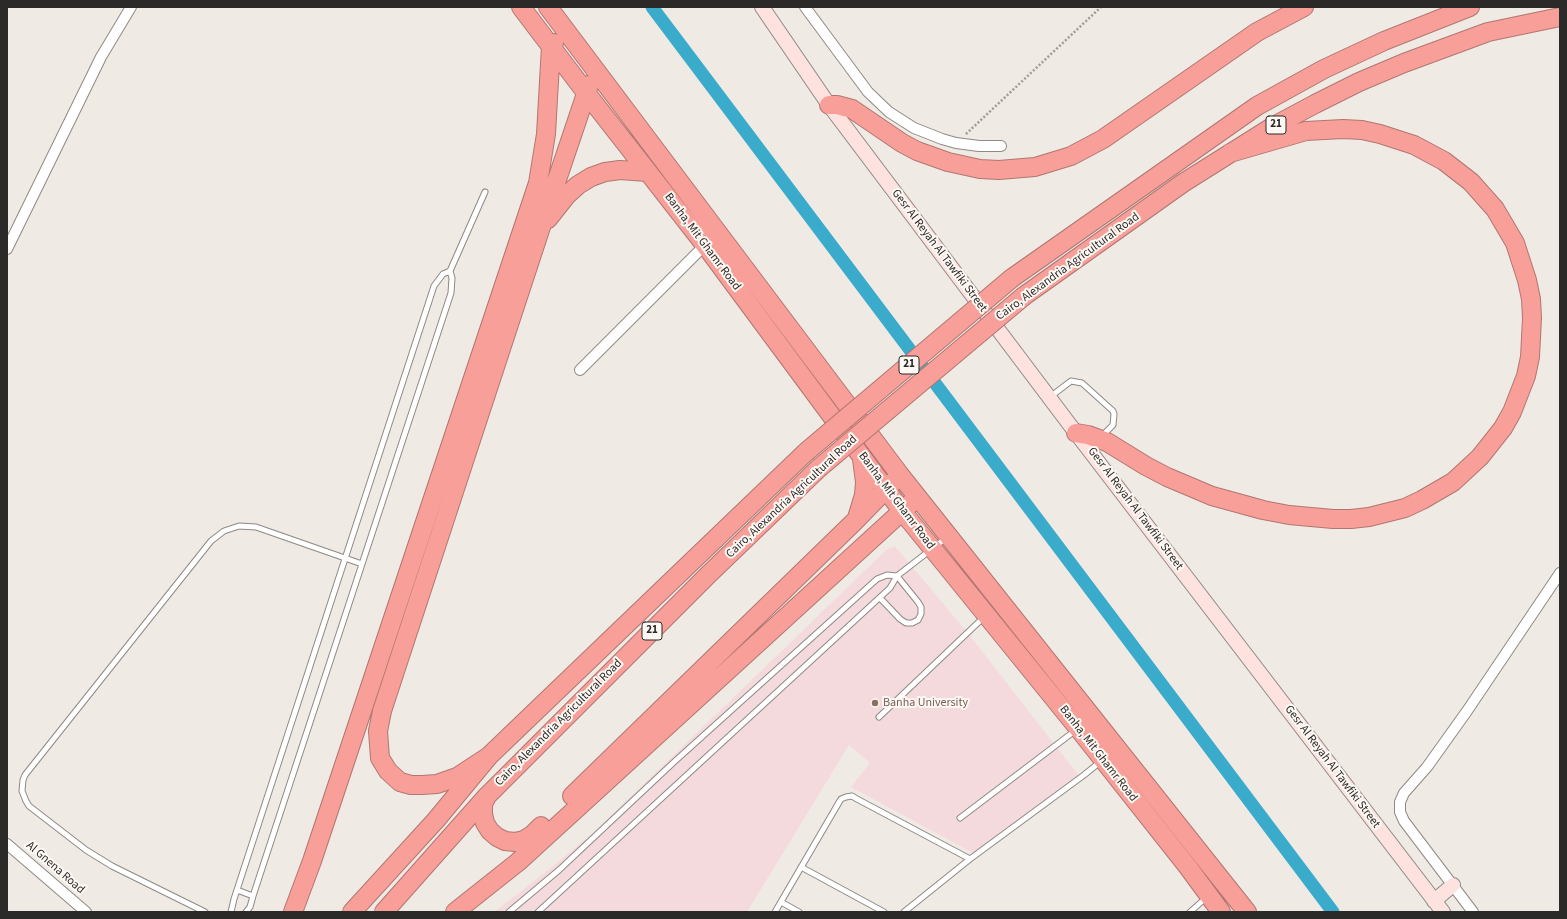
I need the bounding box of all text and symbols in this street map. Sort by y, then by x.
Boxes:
road number: 21 [1266,116,1286,134]
street label: Gesr Al Reyah Al Tawfiki Street [888,187,990,315]
street label: Banha, Mit Ghamr Road [661,191,743,293]
street label: Cairo, Alexandria Agricultural Road [994,210,1142,324]
road number: 21 [899,356,919,374]
street label: Cairo, Alexandria Agricultural Road [724,433,860,561]
street label: Gesr Al Reyah Al Tawfiki Street [1084,445,1186,573]
street label: Banha, Mit Ghamr Road [855,450,937,552]
road number: 21 [642,622,662,640]
street label: Cairo, Alexandria Agricultural Road [493,657,625,789]
place label: Banha University [883,696,968,710]
marker: Banha University [870,698,880,708]
street label: Banha, Mit Ghamr Road [1056,703,1140,805]
street label: Gesr Al Reyah Al Tawfiki Street [1281,703,1383,831]
street label: Al Gnena Road [23,839,87,897]

